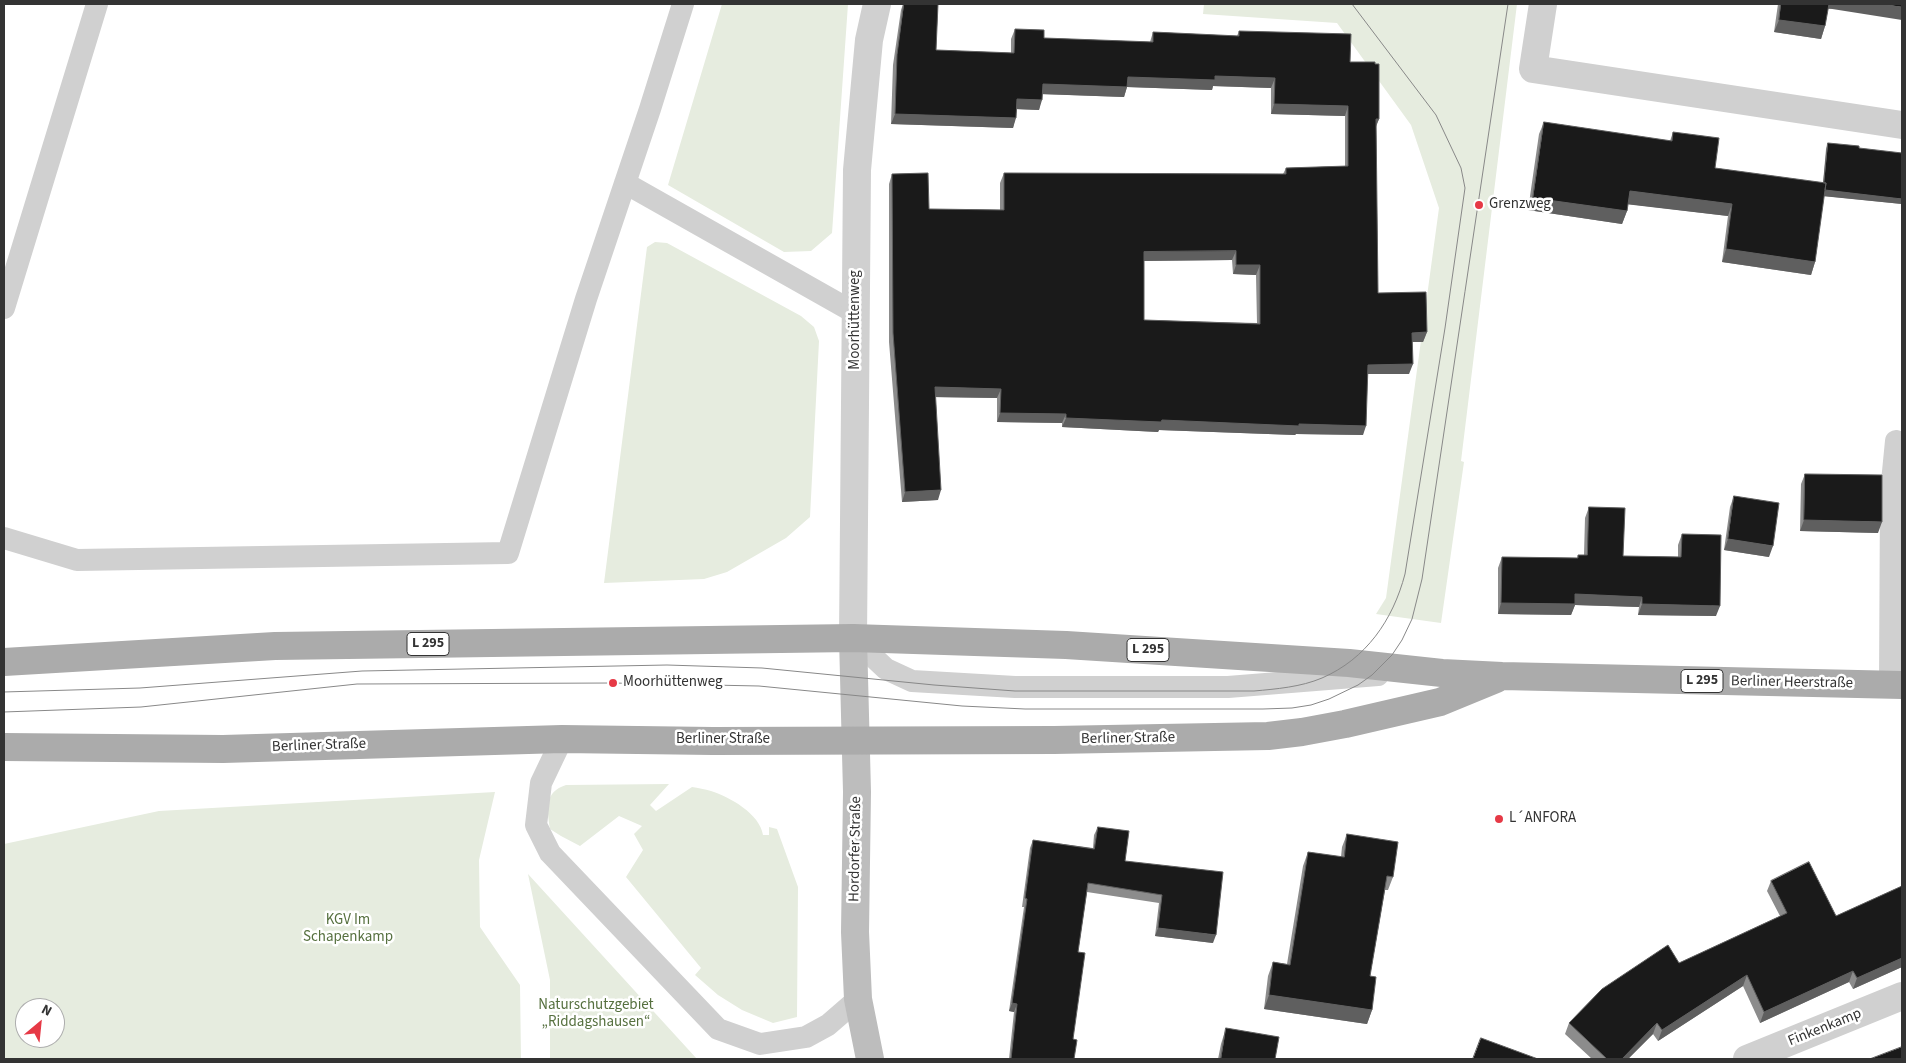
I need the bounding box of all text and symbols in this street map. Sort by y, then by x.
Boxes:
place label: Grenzweg [1489,196,1551,214]
marker: Grenzweg [1473,199,1485,211]
street label: Moorhüttenweg [847,270,865,370]
road number: L 295 [407,633,449,656]
road number: L 295 [1127,638,1169,662]
road number: L 295 [1681,669,1723,692]
street label: Berliner Heerstraße [1731,673,1853,693]
place label: Moorhüttenweg [623,674,723,692]
marker: Moorhüttenweg [607,677,619,689]
street label: Berliner Straße [1081,729,1175,749]
street label: Berliner Straße [676,731,770,749]
street label: Berliner Straße [272,735,366,757]
street label: Hordorfer Straße [846,796,866,902]
place label: L´ANFORA [1509,810,1576,828]
marker: L´ANFORA [1493,813,1505,825]
park label: KGV Im Schapenkamp [303,912,393,947]
park label: Naturschutzgebiet „Riddagshausen“ [538,997,654,1032]
north arrow [15,998,65,1048]
text: N [38,1000,55,1022]
street label: Finkenkamp [1786,1005,1864,1051]

